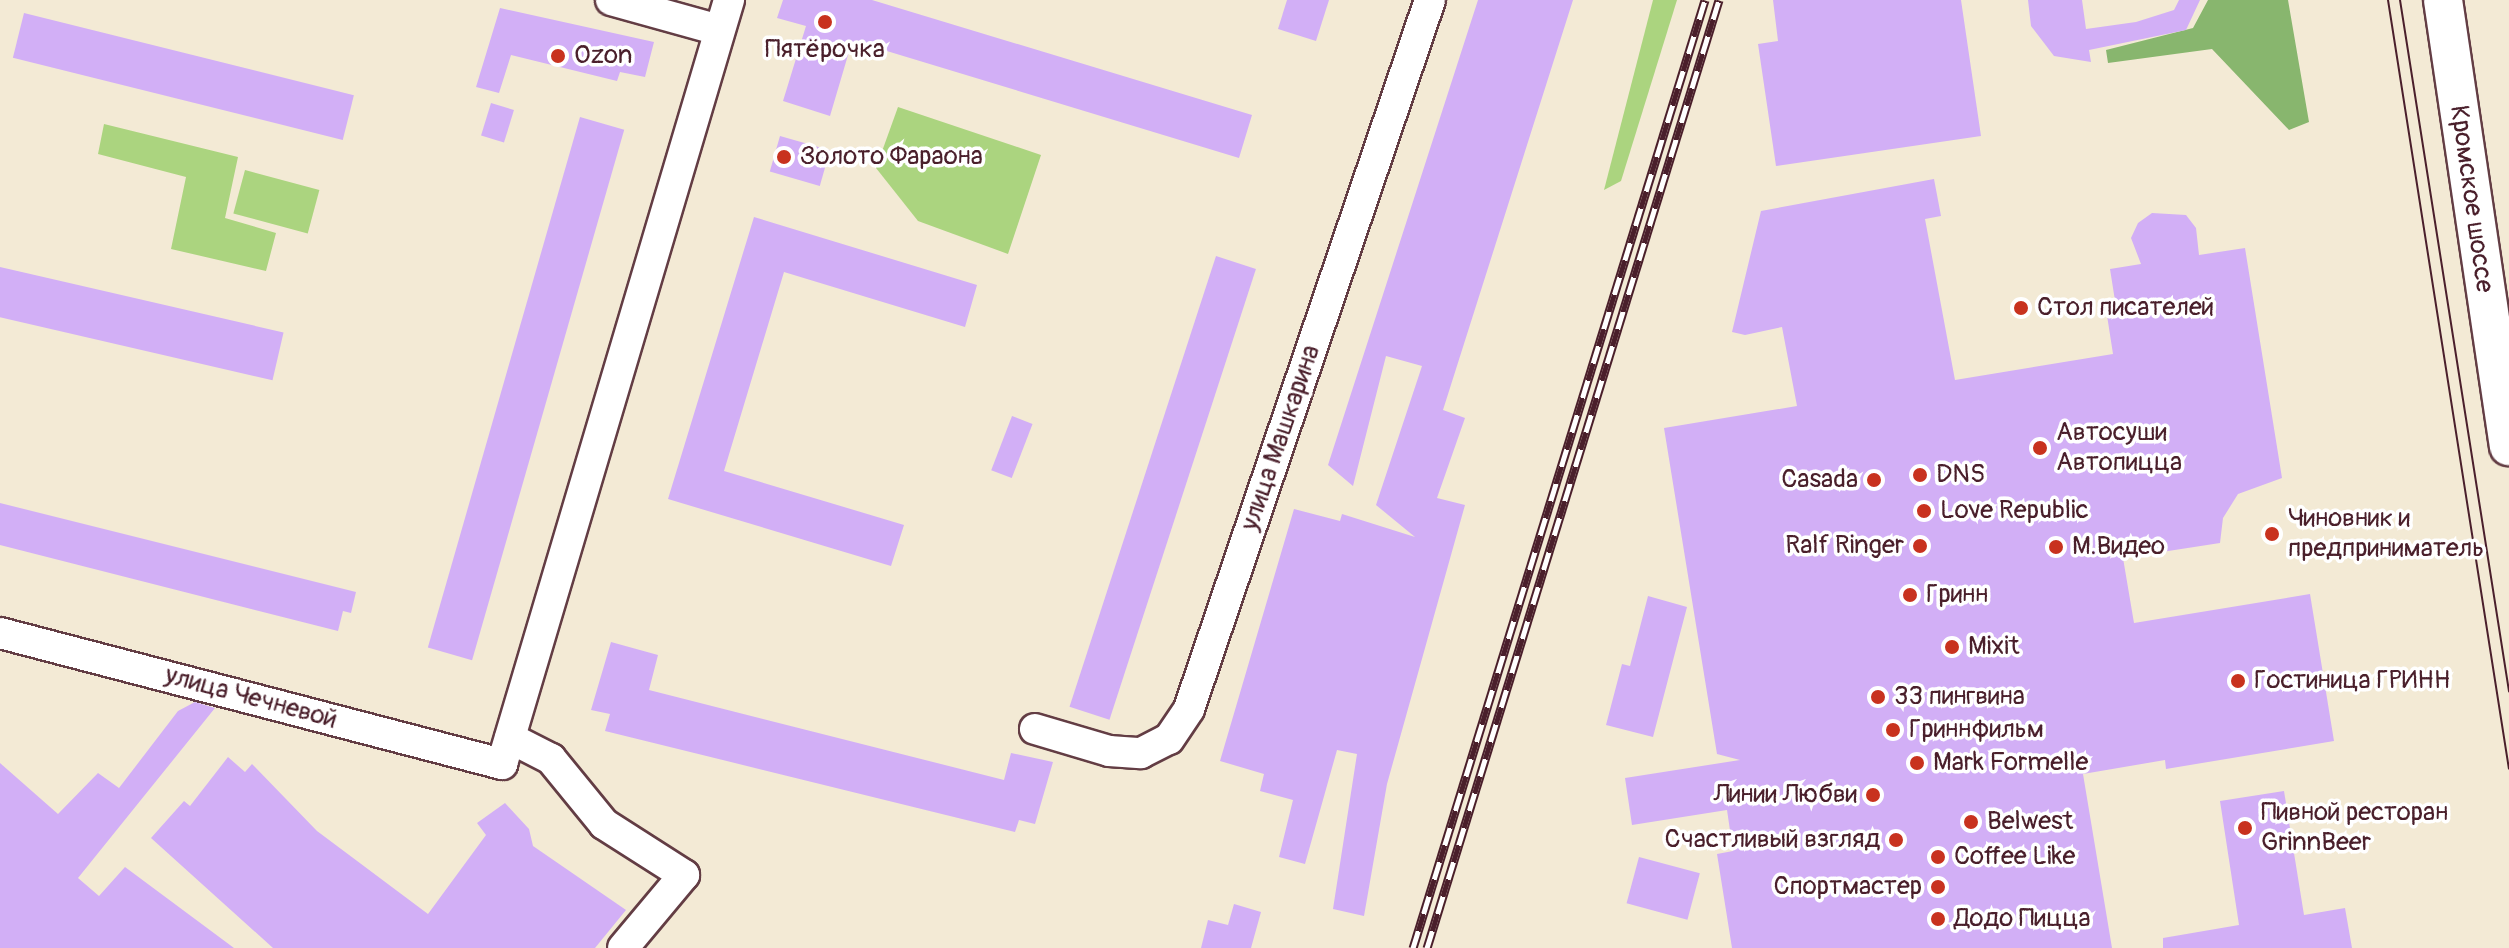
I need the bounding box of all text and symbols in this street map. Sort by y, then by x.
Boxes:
marker: Пятёрочка [816,13,834,31]
place label: Пятёрочка [765,34,885,66]
place label: Ozon [574,40,632,72]
marker: Ozon [549,47,567,65]
street label: Кромское шоссе [2442,103,2500,295]
place label: Золото Фараона [800,141,983,173]
marker: Золото Фараона [775,148,793,166]
place label: Стол писателей [2037,292,2214,324]
marker: Стол писателей [2012,299,2030,317]
street label: улица Машкарина [1235,341,1327,535]
place label: Автосуши Автопицца [2056,417,2182,478]
marker: Автосуши Автопицца [2031,439,2049,457]
place label: DNS [1936,459,1985,491]
place label: Casada [1781,464,1858,496]
marker: DNS [1911,466,1929,484]
marker: Casada [1865,471,1883,489]
place label: Love Republic [1940,495,2089,527]
marker: Love Republic [1915,502,1933,520]
place label: Чиновник и предприниматель [2288,503,2484,564]
marker: Чиновник и предприниматель [2263,525,2281,543]
place label: Ralf Ringer [1785,530,1904,562]
place label: М.Видео [2072,531,2165,563]
marker: Ralf Ringer [1911,537,1929,555]
marker: М.Видео [2047,538,2065,556]
place label: Гринн [1926,579,1988,611]
marker: Гринн [1901,586,1919,604]
place label: Mixit [1968,631,2019,663]
marker: Mixit [1943,638,1961,656]
street label: улица Чечневой [161,660,341,736]
place label: Гостиница ГРИНН [2254,665,2450,697]
marker: Гостиница ГРИНН [2229,672,2247,690]
place label: 33 пингвина [1894,681,2025,713]
marker: 33 пингвина [1869,688,1887,706]
place label: Гриннфильм [1909,714,2044,746]
marker: Гриннфильм [1884,721,1902,739]
place label: Mark Formelle [1933,747,2088,779]
marker: Mark Formelle [1908,754,1926,772]
place label: Линии Любви [1713,779,1857,811]
marker: Линии Любви [1864,786,1882,804]
place label: Пивной ресторан GrinnBeer [2261,797,2448,858]
place label: Belwest [1987,806,2073,838]
marker: Belwest [1962,813,1980,831]
marker: Пивной ресторан GrinnBeer [2236,819,2254,837]
place label: Счастливый взгляд [1664,824,1880,856]
marker: Счастливый взгляд [1887,831,1905,849]
place label: Coffee Like [1954,841,2075,873]
marker: Coffee Like [1929,848,1947,866]
place label: Спортмастер [1773,871,1922,903]
marker: Спортмастер [1929,878,1947,896]
place label: Додо Пицца [1954,903,2091,935]
marker: Додо Пицца [1929,910,1947,928]

